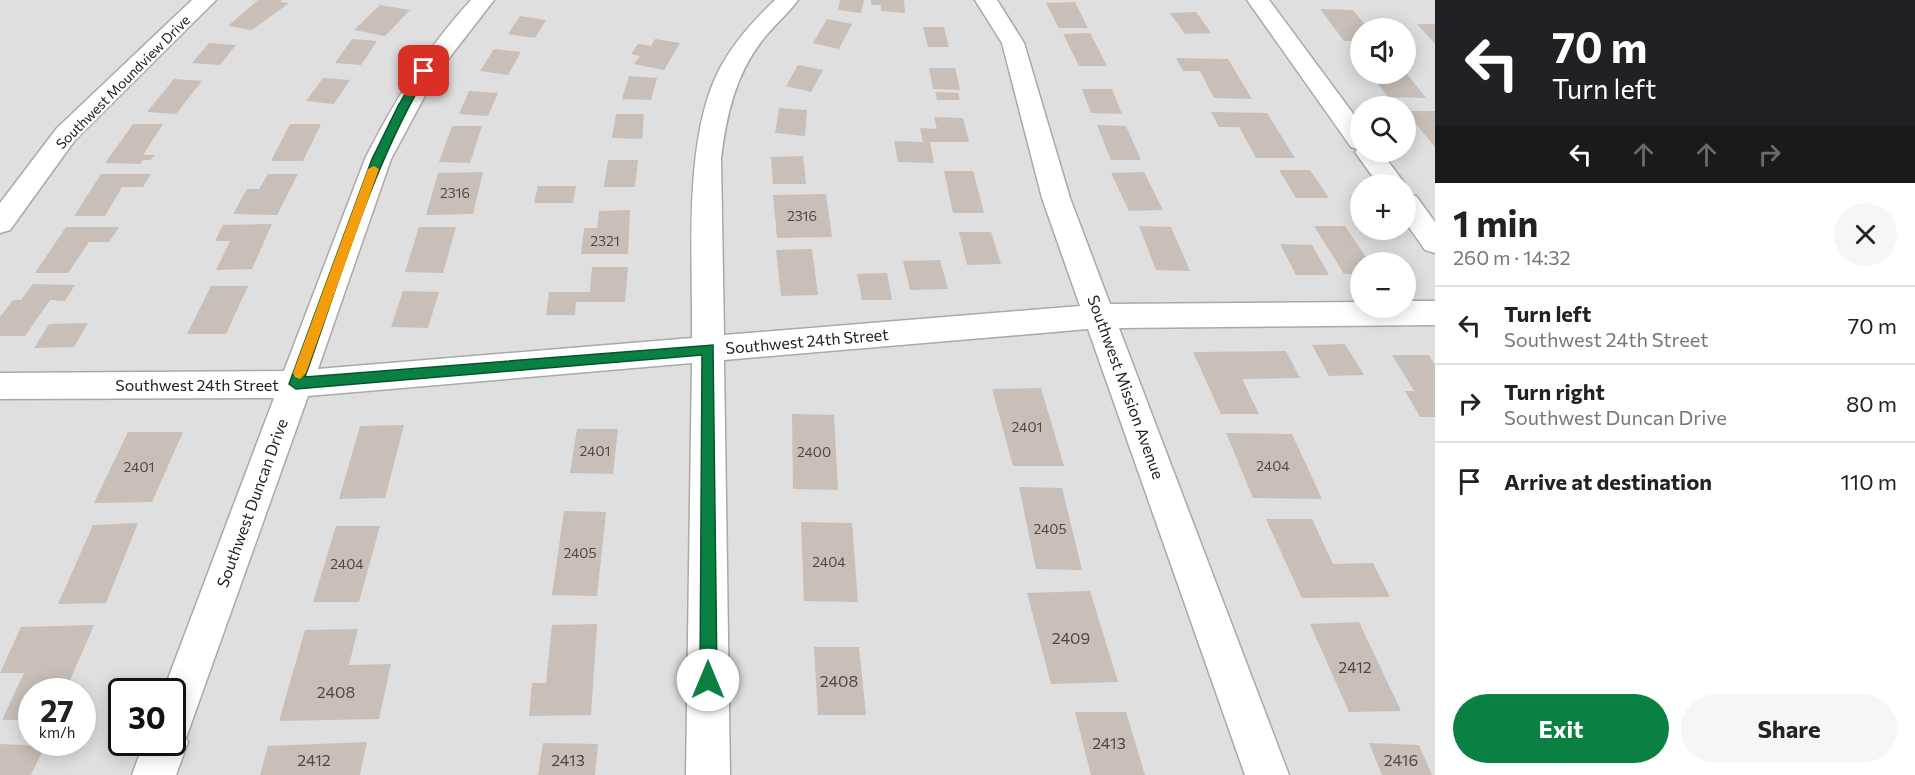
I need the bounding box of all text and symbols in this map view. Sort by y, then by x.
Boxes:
street label: Southwest Moundview Drive [52,11,193,152]
map controls [1350,18,1416,318]
button: sound [1350,18,1416,84]
text: 70 m [1552,20,1647,72]
icon: left [1453,24,1531,102]
pin [398,45,449,96]
icon: arrive [407,54,440,87]
text: Turn left [1552,72,1656,105]
button: search [1350,96,1416,162]
icon: left [1564,138,1597,171]
icon: ahead [1627,138,1660,171]
icon: ahead [1690,138,1723,171]
icon: right [1753,138,1786,171]
button: + [1350,174,1416,240]
house number: 2316 [440,184,470,201]
text: 1 min [1453,200,1538,244]
button: close [1834,203,1897,266]
house number: 2316 [787,207,817,224]
house number: 2321 [590,232,620,249]
text: 260 m · 14:32 [1453,245,1571,269]
button: − [1350,252,1416,318]
street label: Southwest Mission Avenue [1084,292,1169,481]
text: Turn left [1504,300,1591,327]
icon: left [1453,309,1486,342]
text: 70 m [1848,312,1897,339]
street label: Southwest 24th Street [725,324,890,357]
text: Southwest 24th Street [1504,327,1708,351]
street label: Southwest 24th Street [115,375,279,394]
text: Turn right [1504,378,1605,405]
icon: right [1453,387,1486,420]
text: 80 m [1846,390,1897,417]
text: Southwest Duncan Drive [1504,405,1727,429]
street label: Southwest Duncan Drive [212,416,291,590]
house number: 2401 [1011,418,1043,435]
house number: 2401 [579,442,611,459]
house number: 2400 [797,443,831,460]
house number: 2404 [1256,457,1290,474]
house number: 2401 [123,458,155,475]
icon: arrive [1453,465,1486,498]
text: Arrive at destination [1504,468,1712,495]
text: 110 m [1840,468,1897,495]
house number: 2405 [1033,520,1067,537]
house number: 2405 [563,544,597,561]
house number: 2404 [812,553,846,570]
house number: 2404 [330,555,364,572]
house number: 2409 [1052,628,1090,647]
position arrow [676,648,740,712]
house number: 2412 [1338,657,1372,676]
house number: 2408 [820,671,858,690]
speed limit sign: 30 [108,678,186,756]
house number: 2408 [317,682,355,701]
text: 27 [40,691,74,728]
button: Exit [1453,694,1669,763]
button: Share [1681,694,1897,763]
text: km/h [39,723,75,741]
house number: 2413 [1092,733,1126,752]
house number: 2412 [297,750,331,769]
house number: 2413 [551,750,585,769]
house number: 2416 [1384,750,1418,769]

